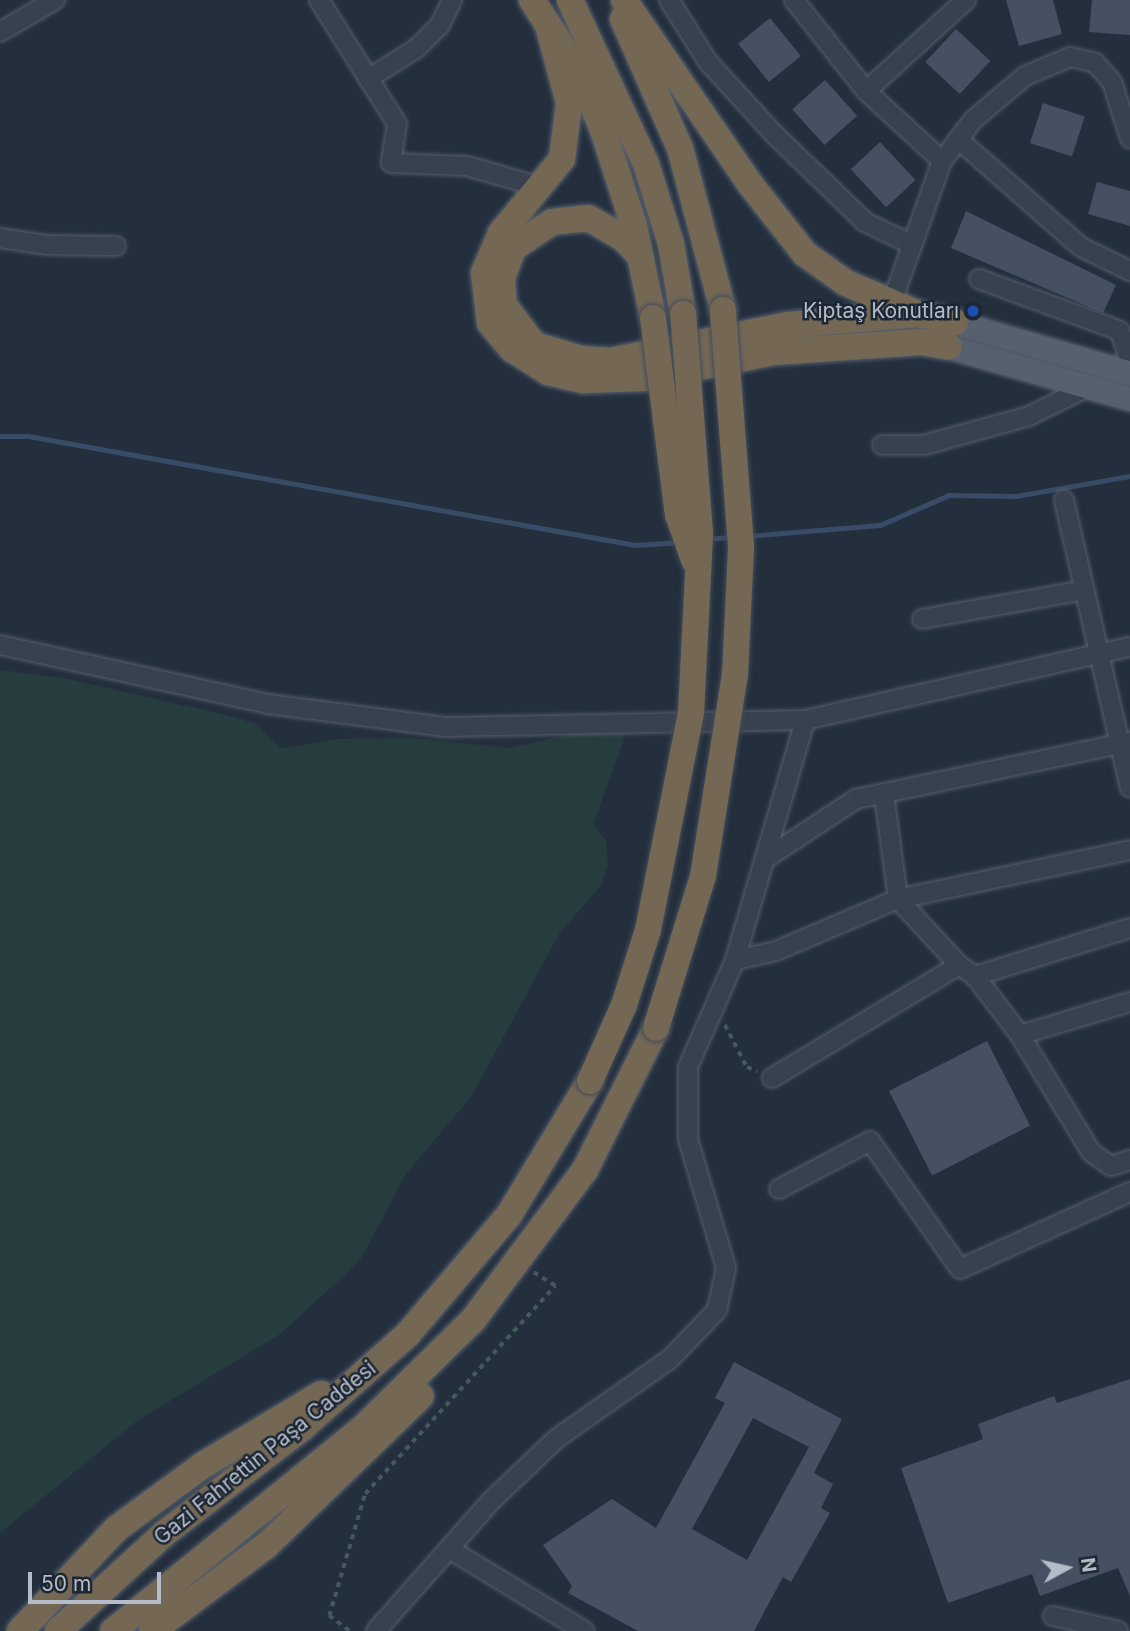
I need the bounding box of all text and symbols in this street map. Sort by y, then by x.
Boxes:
place label: Kiptaş Konutları [803,298,959,324]
marker: Kiptaş Konutları [965,303,981,319]
street label: Gazi Fahrettin Paşa Caddesi [149,1356,381,1550]
north arrow [1032,1533,1102,1603]
text: N [1076,1556,1101,1574]
scale bar [32,1558,164,1602]
text: 50 m [41,1571,91,1596]

